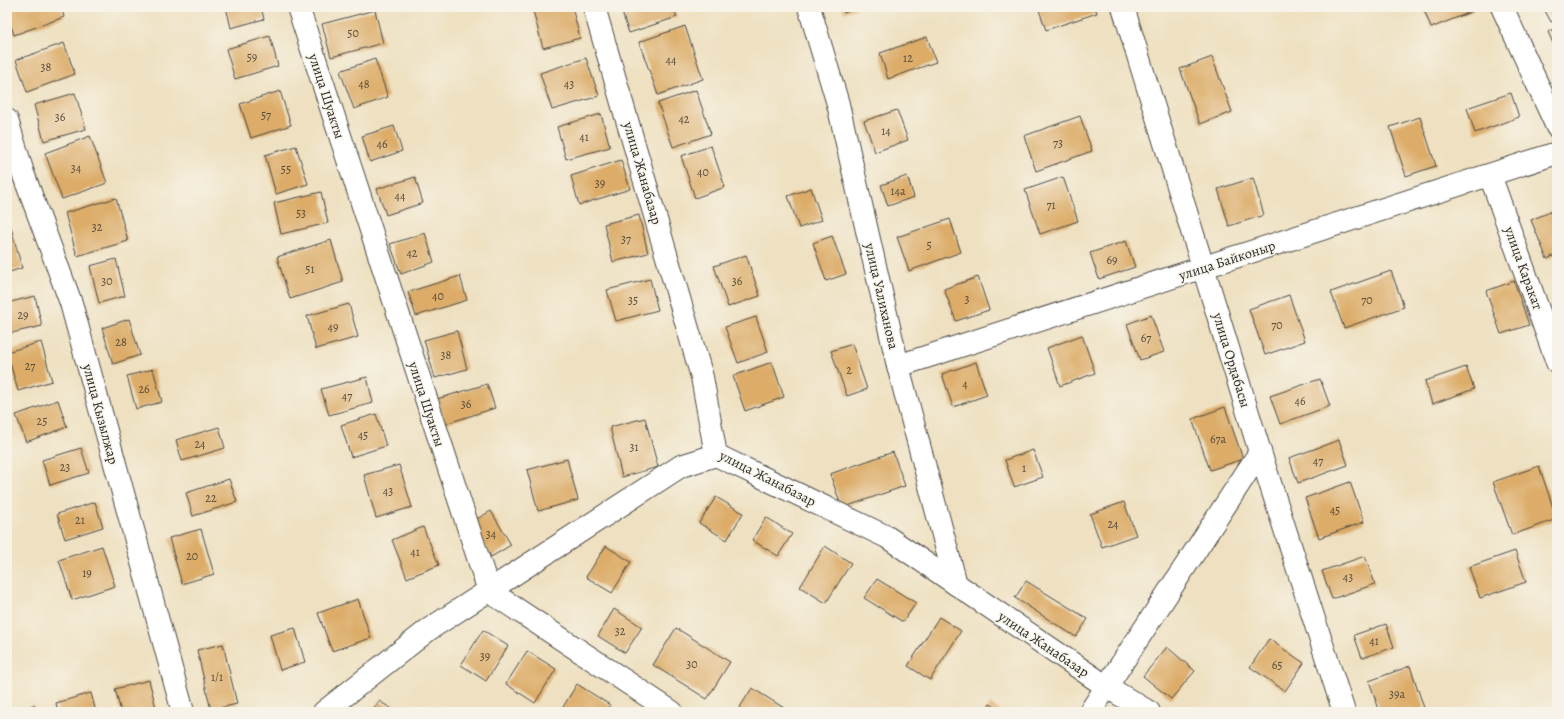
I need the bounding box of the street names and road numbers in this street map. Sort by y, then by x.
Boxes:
street label: улица Шуакты [304,50,349,141]
street label: улица Жанабазар [619,119,666,227]
street label: улица Каракат [1499,223,1547,312]
street label: улица Байконыр [1176,236,1278,285]
street label: улица Уалиханова [860,240,903,352]
street label: улица Ордабасы [1208,310,1255,410]
street label: улица Шуакты [404,358,449,449]
street label: улица Кызылжар [78,361,123,466]
street label: улица Жанабазар [715,446,819,511]
street label: улица Жанабазар [994,606,1093,682]

